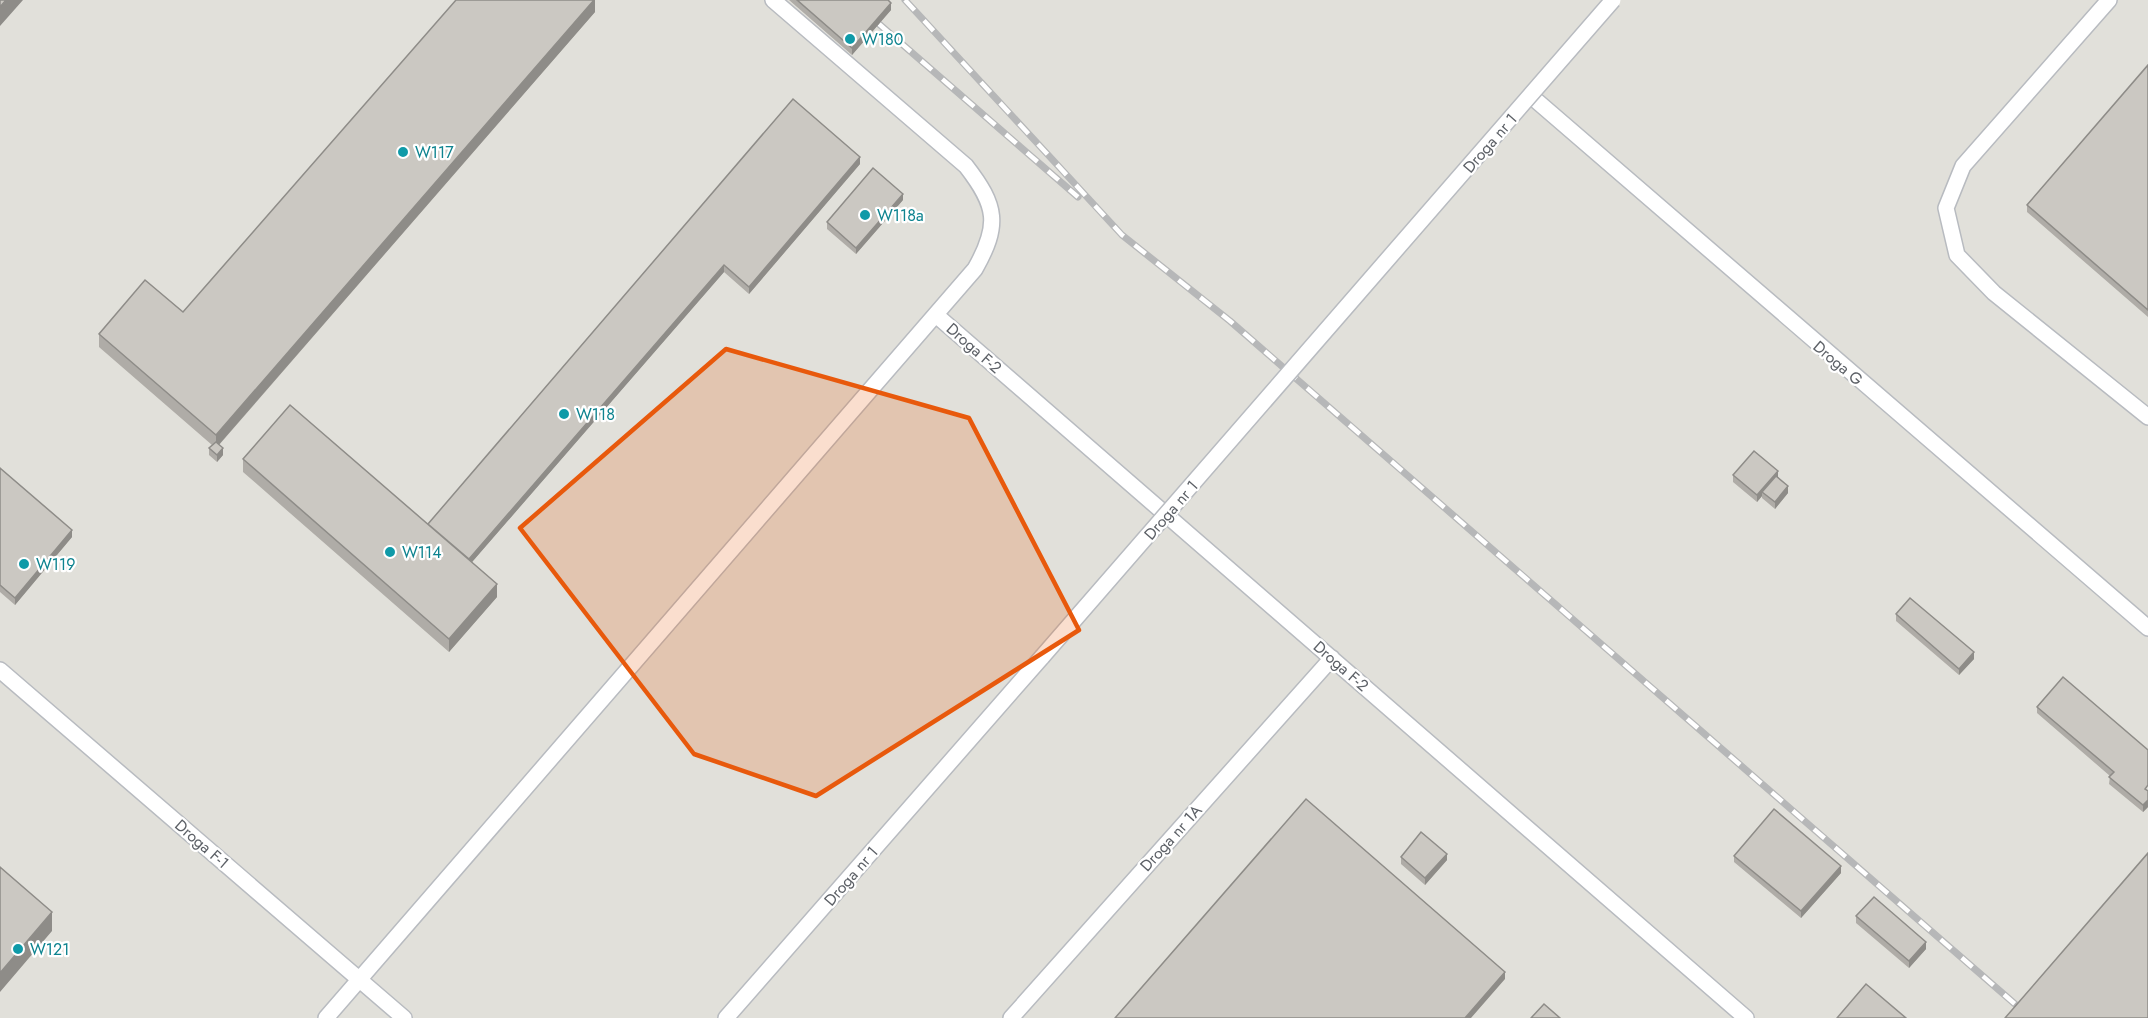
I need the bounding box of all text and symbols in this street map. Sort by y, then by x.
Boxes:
place label: W180 [862,28,903,51]
marker: W180 [843,32,857,46]
street label: Droga nr 1 [1458,108,1522,178]
place label: W117 [415,141,454,164]
marker: W117 [396,145,410,159]
place label: W118a [877,204,924,227]
marker: W118a [858,208,872,222]
street label: Droga F-2 [941,317,1007,379]
street label: Droga G [1808,335,1868,391]
place label: W118 [576,403,615,426]
marker: W118 [557,407,571,421]
street label: Droga nr 1 [1139,475,1203,545]
place label: W114 [402,541,442,564]
marker: W114 [383,545,397,559]
place label: W119 [36,553,75,576]
marker: W119 [17,557,31,571]
street label: Droga F-2 [1308,635,1374,697]
street label: Droga nr 1A [1135,799,1208,877]
street label: Droga F-1 [170,814,234,874]
street label: Droga nr 1 [819,841,883,911]
place label: W121 [30,938,69,961]
marker: W121 [11,942,25,956]

